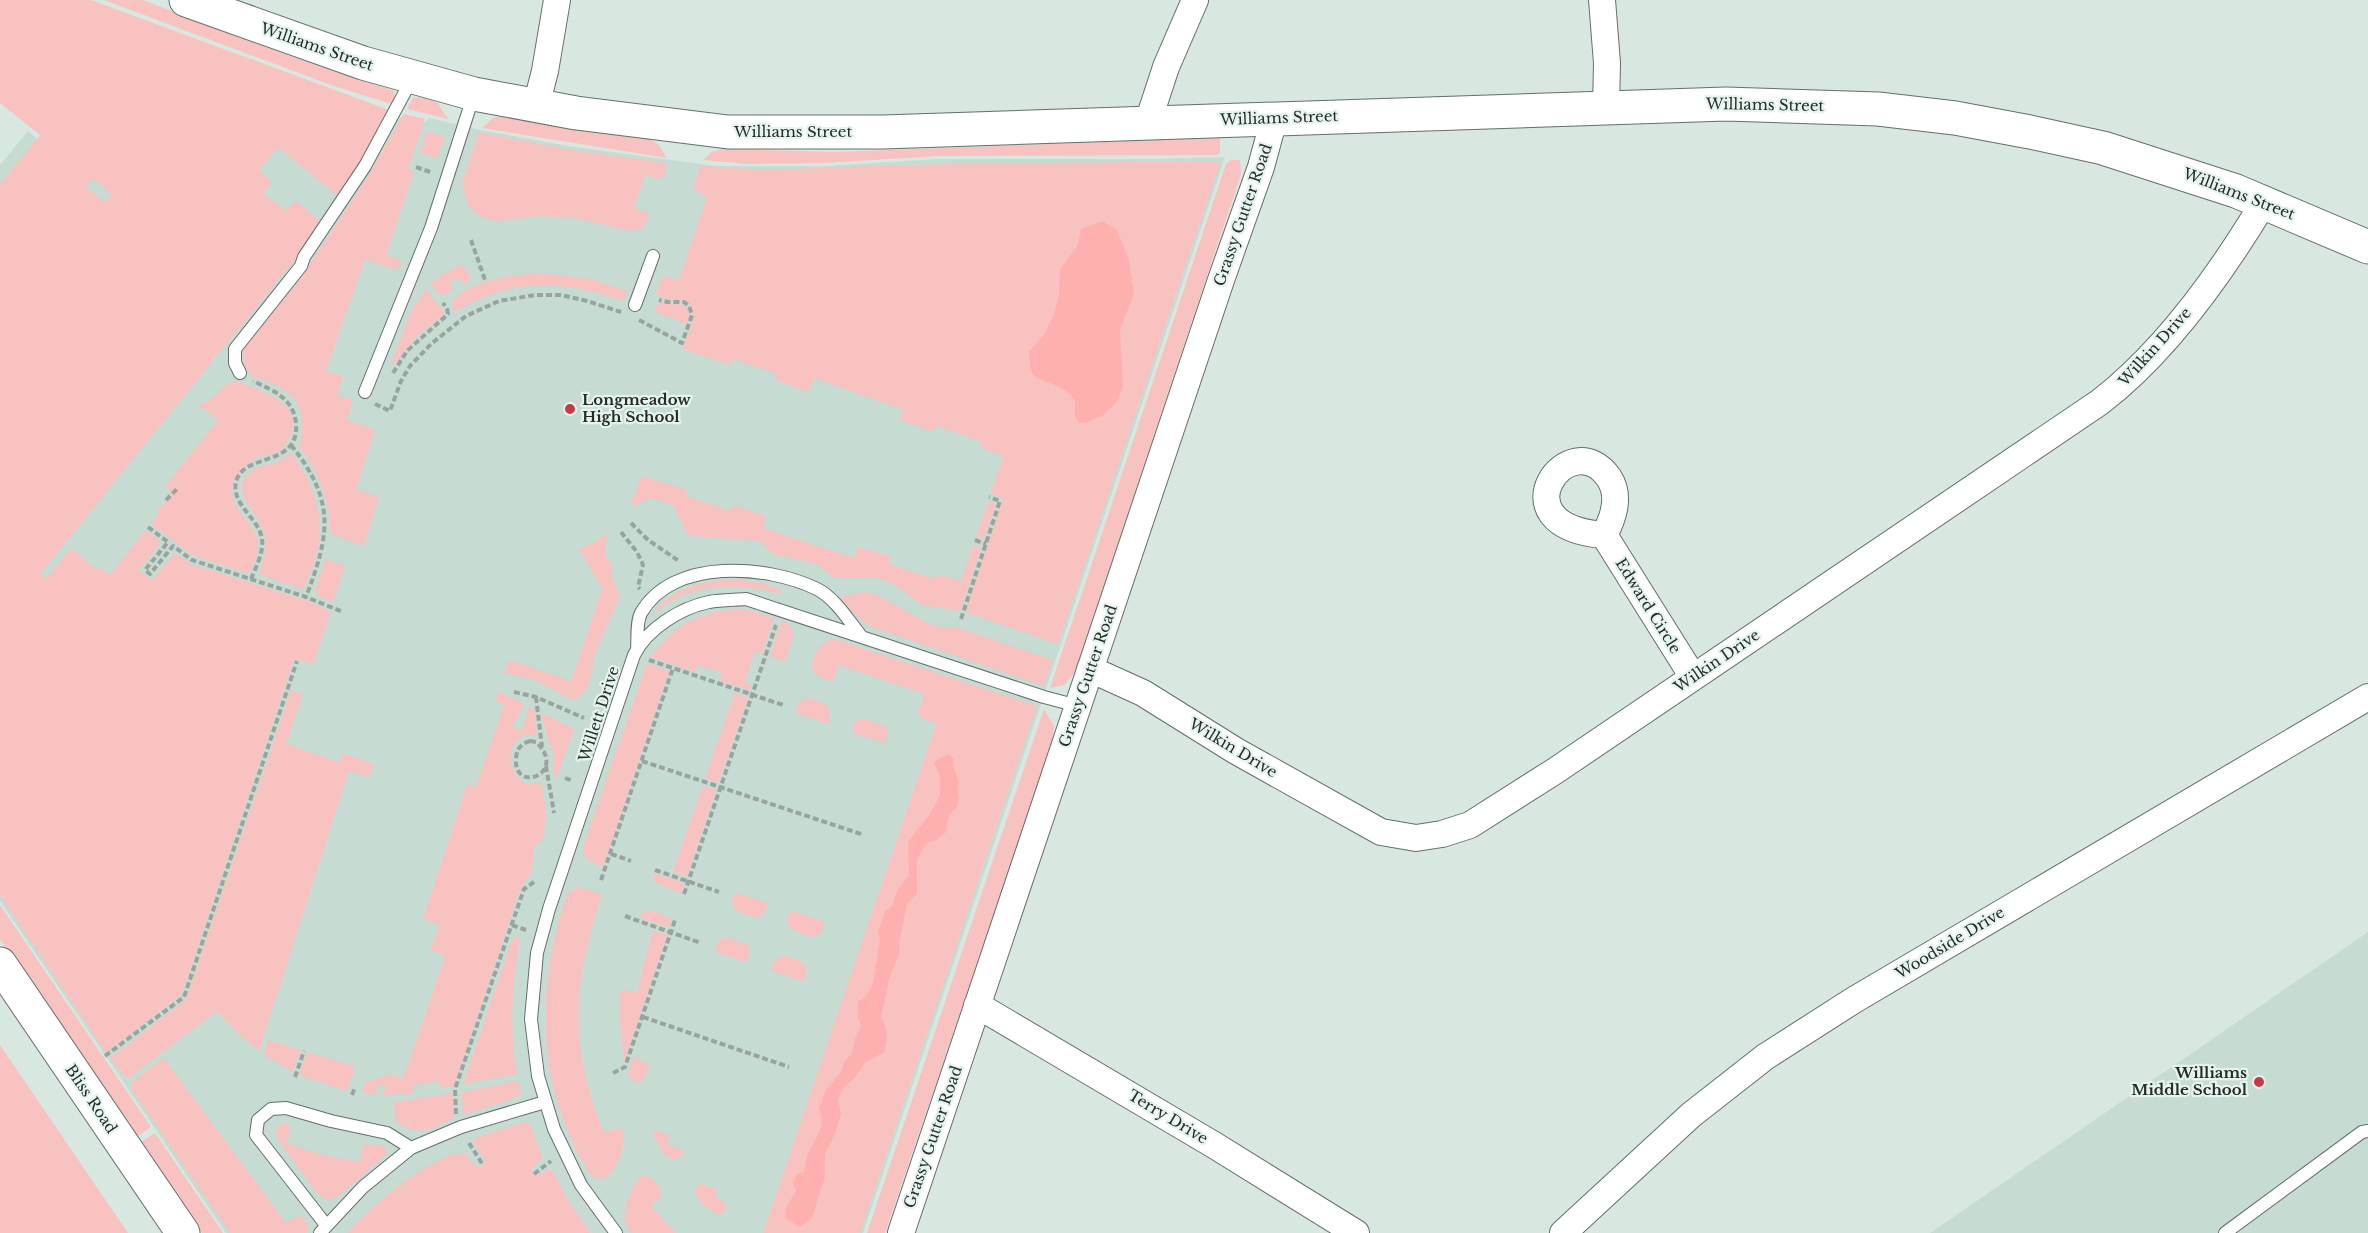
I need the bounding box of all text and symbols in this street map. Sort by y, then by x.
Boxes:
street label: Williams Street [257,18,376,75]
street label: Williams Street [1705,94,1825,115]
street label: Williams Street [1219,106,1339,129]
street label: Williams Street [733,122,852,141]
street label: Grassy Gutter Road [1209,141,1276,289]
street label: Williams Street [2180,163,2298,224]
street label: Wilkin Drive [2114,303,2195,391]
place label: Longmeadow High School [582,390,691,426]
marker: Longmeadow High School [563,402,577,416]
street label: Edward Circle [1611,555,1685,657]
street label: Grassy Gutter Road [1054,602,1121,750]
street label: Wilkin Drive [1669,625,1763,697]
street label: Willett Drive [574,664,623,765]
street label: Wilkin Drive [1185,713,1281,781]
street label: Woodside Drive [1891,902,2008,983]
street label: Bliss Road [61,1061,121,1137]
street label: Grassy Gutter Road [899,1063,966,1211]
place label: Williams Middle School [2131,1063,2248,1099]
marker: Williams Middle School [2252,1075,2266,1089]
street label: Terry Drive [1125,1085,1212,1148]

